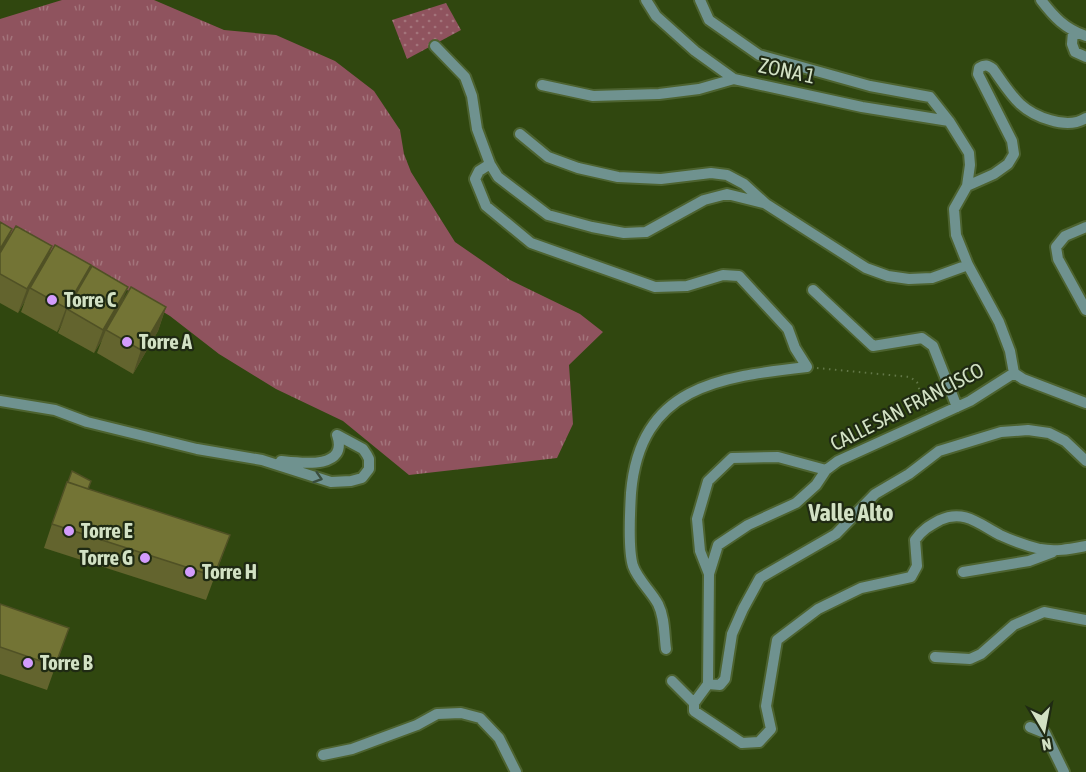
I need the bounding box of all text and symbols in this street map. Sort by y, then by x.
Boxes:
street label: ZONA 1 [757,52,818,88]
place label: Torre C [64,287,117,311]
marker: Torre C [45,293,59,307]
place label: Torre A [139,329,193,353]
marker: Torre A [120,335,134,349]
street label: CALLE SAN FRANCISCO [826,357,987,455]
one-way arrow [312,471,323,483]
district label: Valle Alto [808,499,893,526]
place label: Torre E [81,518,133,542]
marker: Torre E [62,524,76,538]
place label: Torre G [79,545,133,569]
marker: Torre G [138,551,152,565]
place label: Torre H [202,559,257,583]
marker: Torre H [183,565,197,579]
place label: Torre B [40,650,93,674]
marker: Torre B [21,656,35,670]
north arrow [1014,700,1074,760]
text: N [1040,735,1053,754]

